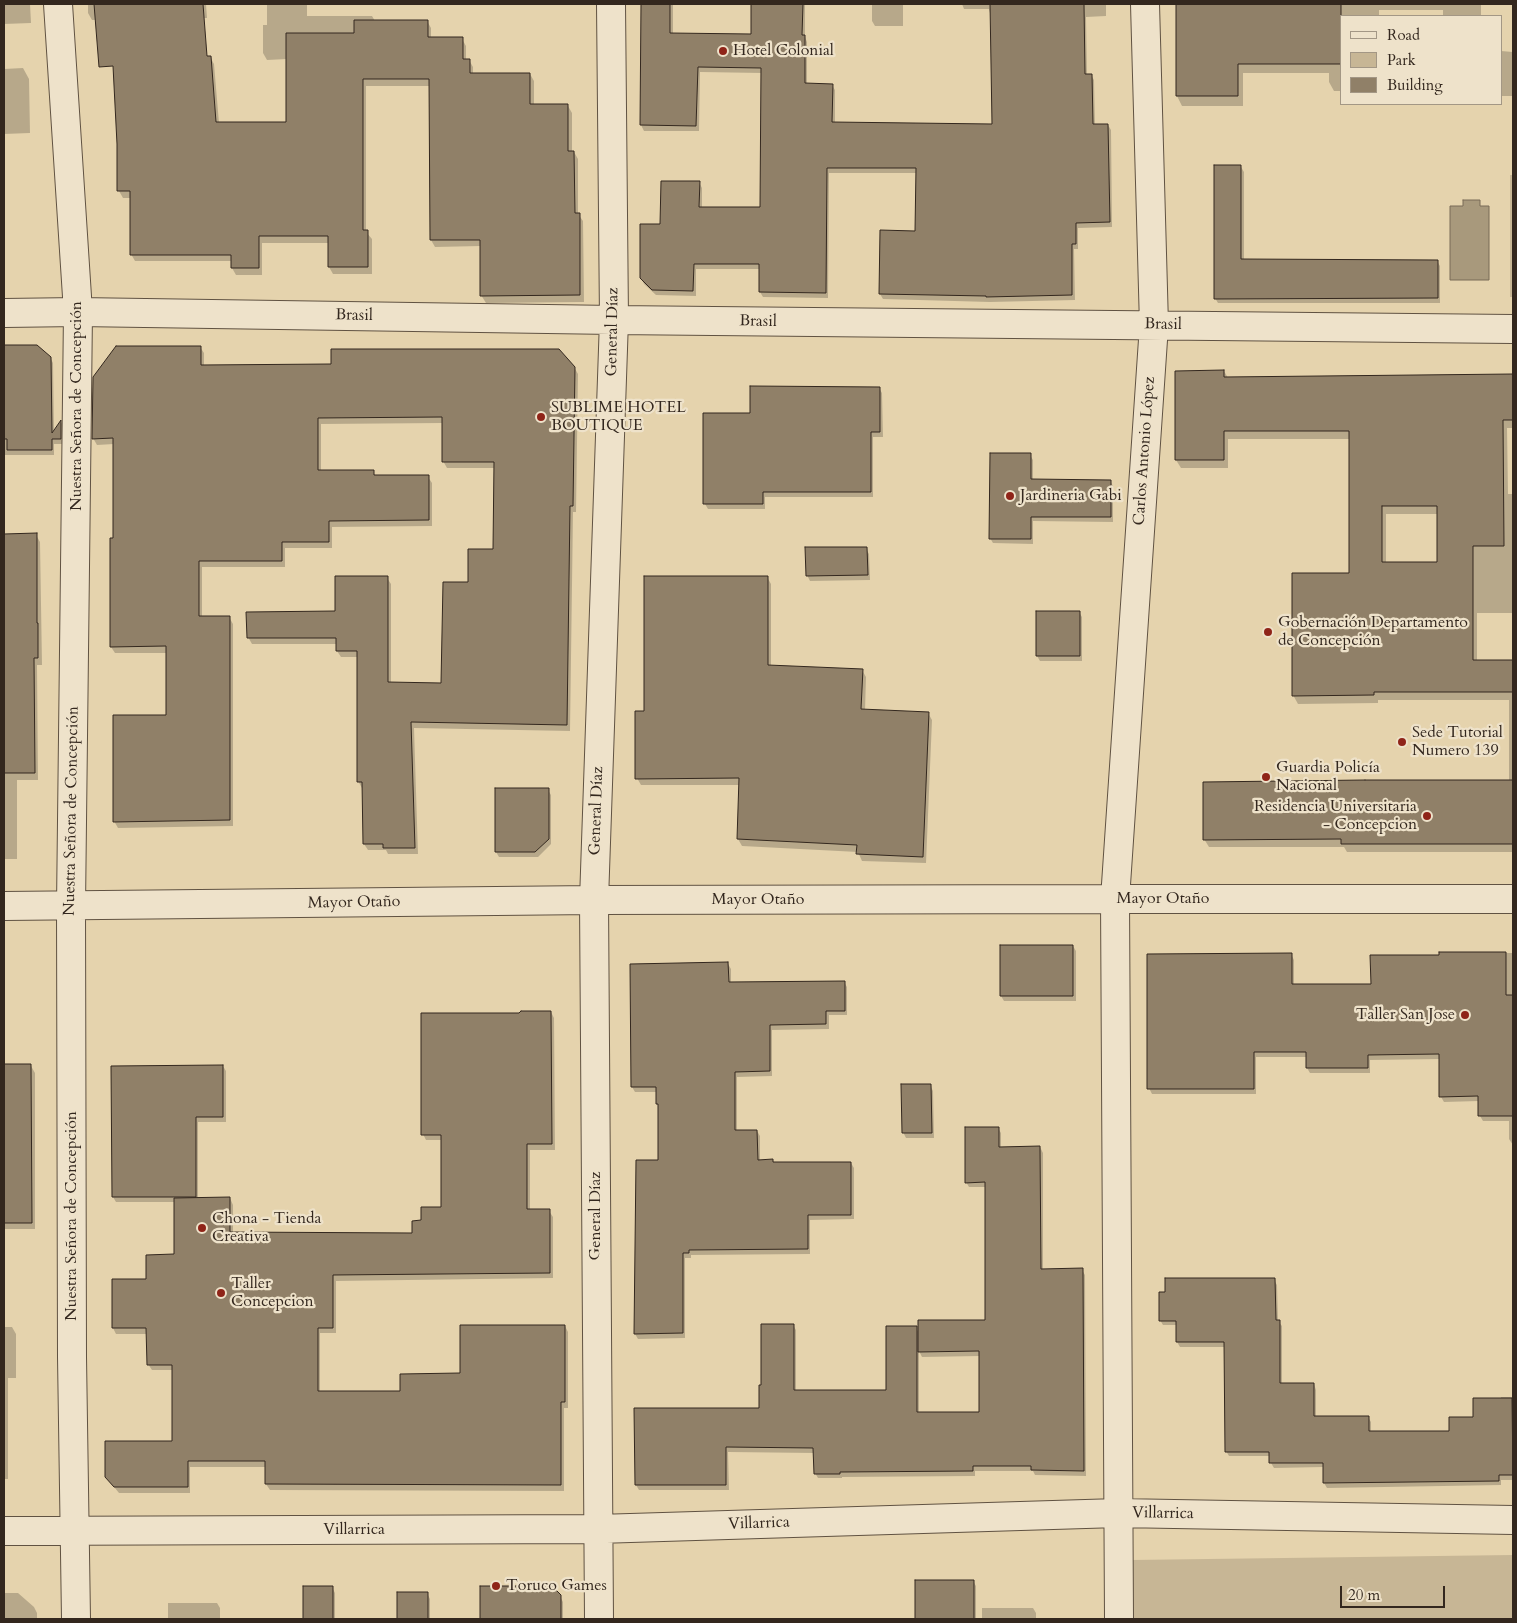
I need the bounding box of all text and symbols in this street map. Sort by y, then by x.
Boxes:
legend [1340,15,1502,105]
text: Road [1387,25,1420,45]
place label: Hotel Colonial [733,41,834,61]
marker: Hotel Colonial [717,45,729,57]
text: Park [1387,50,1416,70]
text: Building [1387,75,1443,95]
street label: General Díaz [603,287,623,377]
street label: Nuestra Señora de Concepción [67,301,87,511]
street label: Brasil [335,306,373,326]
street label: Brasil [739,312,777,332]
street label: Brasil [1144,315,1182,335]
street label: Carlos Antonio López [1130,376,1160,526]
place label: SUBLIME HOTEL BOUTIQUE [551,398,686,436]
marker: SUBLIME HOTEL BOUTIQUE [535,411,547,423]
place label: Jardineria Gabi [1020,486,1122,506]
marker: Jardineria Gabi [1004,490,1016,502]
place label: Gobernación Departamento de Concepción [1278,613,1468,651]
marker: Gobernación Departamento de Concepción [1262,626,1274,638]
street label: Nuestra Señora de Concepción [61,706,83,916]
place label: Sede Tutorial Numero 139 [1412,723,1503,761]
marker: Sede Tutorial Numero 139 [1396,736,1408,748]
place label: Guardia Policía Nacional [1276,758,1380,796]
street label: General Díaz [586,766,608,856]
marker: Guardia Policía Nacional [1260,771,1272,783]
place label: Residencia Universitaria - Concepcion [1254,797,1417,835]
marker: Residencia Universitaria - Concepcion [1421,810,1433,822]
street label: Mayor Otaño [1117,889,1209,909]
street label: Mayor Otaño [712,890,804,910]
street label: Mayor Otaño [307,893,401,913]
place label: Taller San Jose [1356,1005,1455,1025]
marker: Taller San Jose [1459,1009,1471,1021]
street label: Nuestra Señora de Concepción [62,1111,82,1321]
street label: General Díaz [586,1172,606,1260]
place label: Chona - Tienda Creativa [212,1209,321,1247]
marker: Chona - Tienda Creativa [196,1222,208,1234]
place label: Taller Concepcion [231,1274,314,1312]
marker: Taller Concepcion [215,1287,227,1299]
street label: Villarrica [1132,1504,1194,1524]
street label: Villarrica [728,1513,790,1535]
street label: Villarrica [323,1520,385,1540]
place label: Toruco Games [506,1576,607,1596]
scale bar [1342,1576,1447,1608]
marker: Toruco Games [490,1580,502,1592]
text: 20 m [1348,1585,1380,1605]

